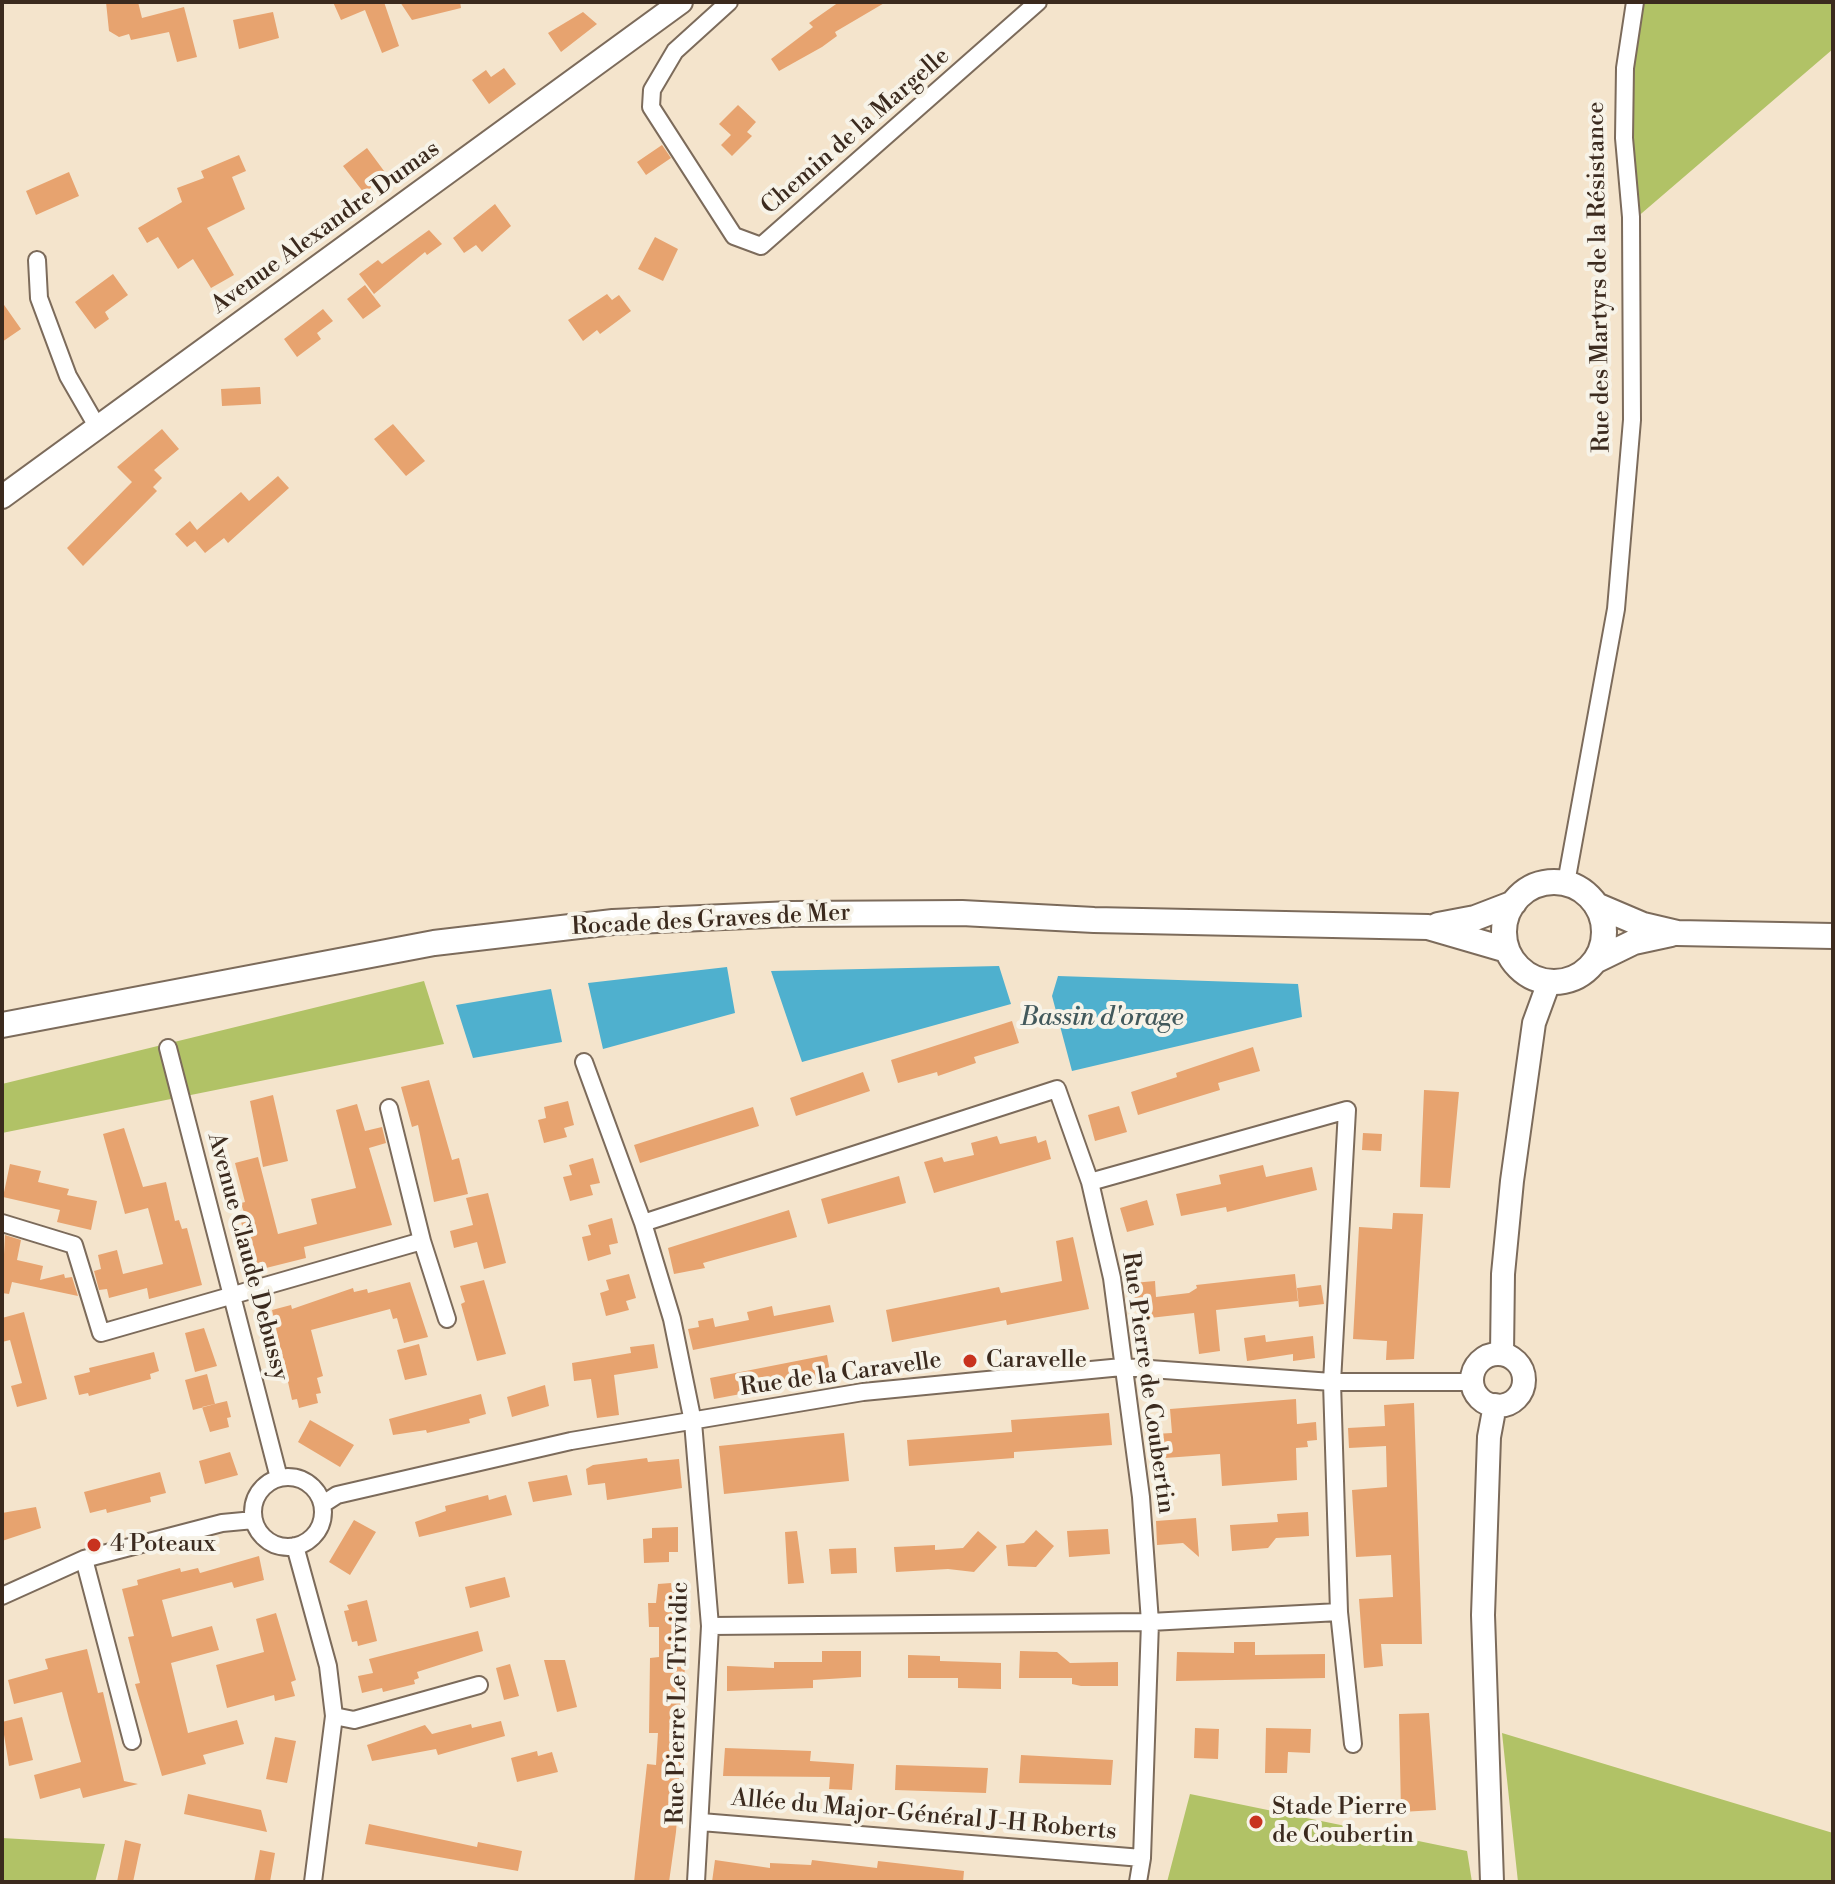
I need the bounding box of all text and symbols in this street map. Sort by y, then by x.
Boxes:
street label: Chemin de la Margelle [756,42,956,222]
street label: Rue des Martyrs de la Résistance [1583,101,1617,453]
street label: Avenue Alexandre Dumas [206,135,446,321]
street label: Rocade des Graves de Mer [571,899,851,943]
water label: Bassin d'orage [1020,1003,1184,1035]
street label: Avenue Claude Debussy [200,1130,294,1384]
street label: Rue Pierre de Coubertin [1114,1250,1180,1516]
street label: Rue de la Caravelle [738,1347,944,1403]
place label: Caravelle [986,1347,1087,1375]
marker: Caravelle [961,1352,979,1370]
place label: 4 Poteaux [110,1531,216,1559]
marker: 4 Poteaux [85,1536,103,1554]
street label: Rue Pierre Le Trividic [662,1581,696,1825]
street label: Allée du Major-Général J-H Roberts [730,1785,1118,1847]
place label: Stade Pierre de Coubertin [1272,1794,1414,1850]
marker: Stade Pierre de Coubertin [1247,1813,1265,1831]

